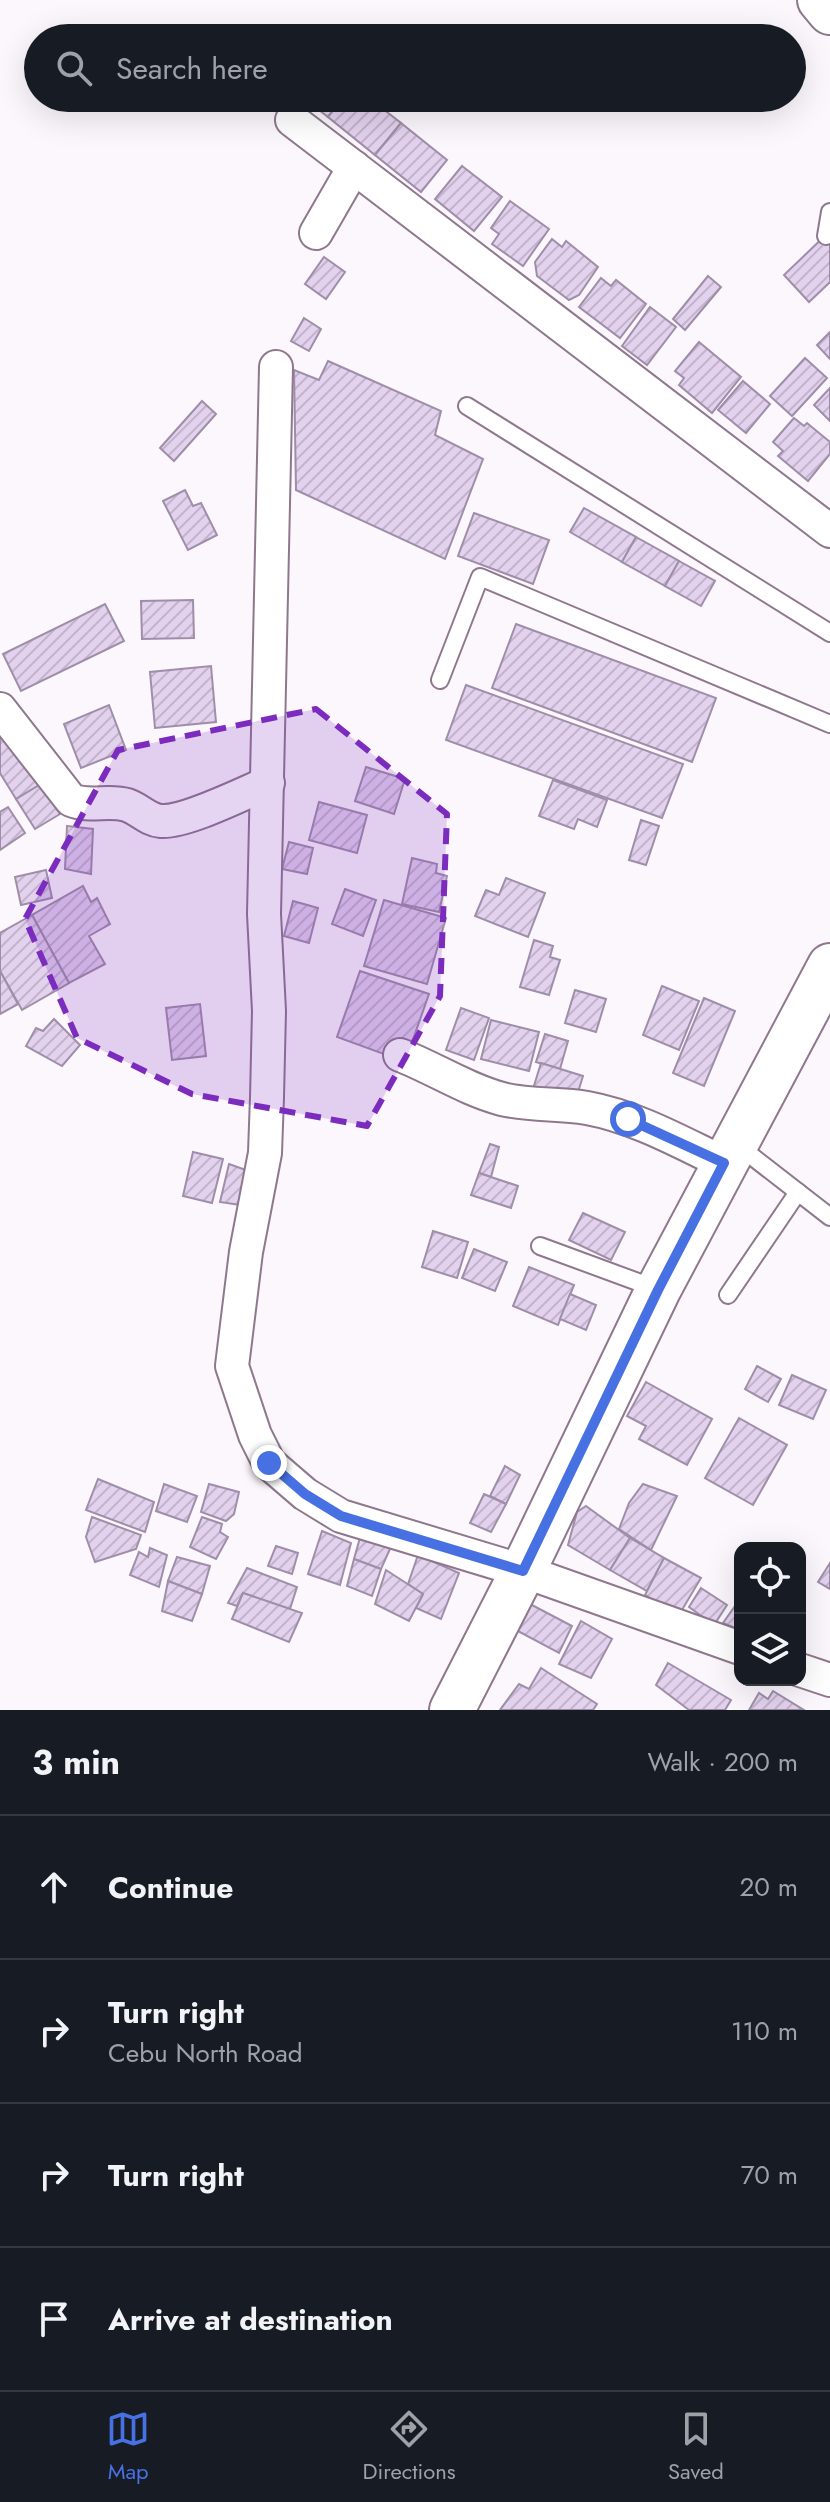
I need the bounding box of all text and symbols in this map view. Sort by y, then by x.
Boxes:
search box [24,24,806,112]
icon: search [52,46,96,90]
text: Search here [116,47,268,90]
route start [610,1101,646,1137]
route end [251,1445,287,1481]
map controls [734,1542,806,1686]
button: locate [734,1542,806,1614]
button: layers [734,1614,806,1686]
text: 3 min [32,1738,120,1787]
text: Walk · 200 m [647,1743,798,1781]
icon: ahead [32,1865,76,1909]
text: Continue [108,1866,234,1909]
text: 20 m [740,1868,798,1906]
text: Turn right [108,1991,244,2034]
icon: right [32,2009,76,2053]
text: 110 m [731,2012,798,2050]
text: Cebu North Road [108,2034,303,2072]
icon: right [32,2153,76,2197]
text: Turn right [108,2154,244,2197]
text: 70 m [741,2156,798,2194]
icon: arrive [32,2297,76,2341]
text: Arrive at destination [108,2298,393,2341]
tab: Map [106,2407,150,2487]
tab: Directions [363,2407,456,2487]
tab: Saved [668,2407,724,2487]

